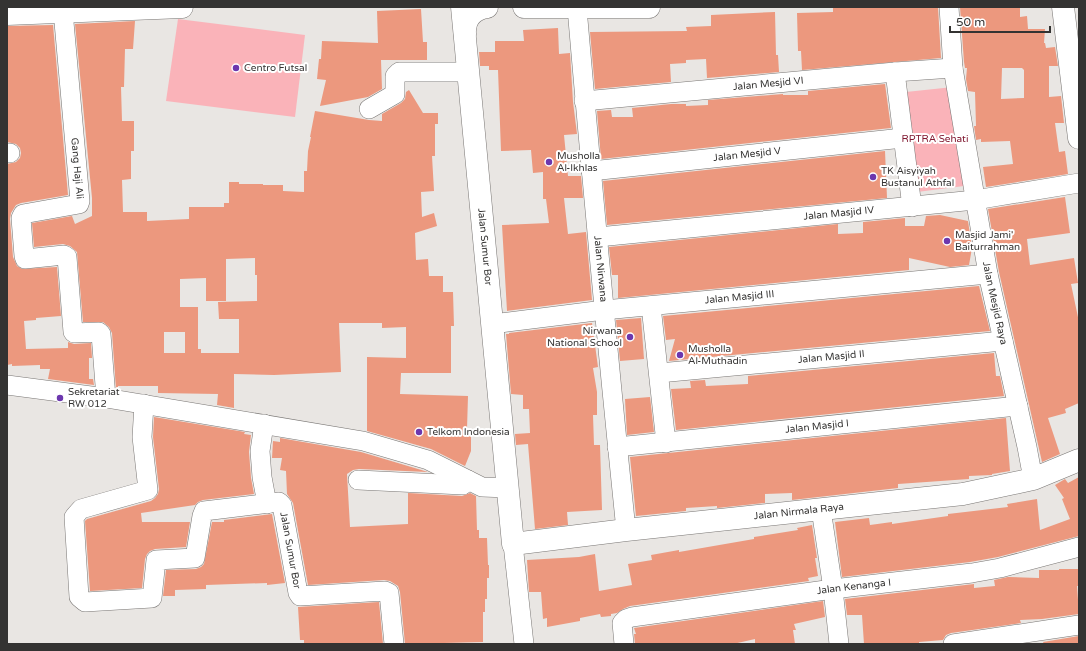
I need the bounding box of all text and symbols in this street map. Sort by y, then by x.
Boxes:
scale bar [950,8,1050,34]
text: 50 m [956,15,985,29]
place label: Centro Futsal [244,62,307,74]
marker: Centro Futsal [231,63,241,73]
street label: Jalan Mesjid VI [732,75,804,93]
park label: RPTRA Sehati [902,133,968,145]
street label: Gang Haji Ali [68,137,86,200]
street label: Jalan Mesjid V [713,145,782,164]
place label: Musholla Al-Ikhlas [557,150,600,174]
marker: Musholla Al-Ikhlas [544,157,554,167]
place label: TK Aisyiyah Bustanul Athfal [881,165,954,189]
marker: TK Aisyiyah Bustanul Athfal [868,172,878,182]
street label: Jalan Masjid IV [803,204,875,223]
street label: Jalan Sumur Bor [475,208,494,286]
place label: Masjid Jami' Baiturrahman [955,229,1020,253]
street label: Jalan Nirwana [591,235,609,303]
marker: Masjid Jami' Baiturrahman [942,236,952,246]
street label: Jalan Mesjid Raya [980,261,1010,346]
street label: Jalan Masjid III [704,288,775,307]
place label: Nirwana National School [547,325,622,349]
marker: Nirwana National School [625,332,635,342]
place label: Musholla Al-Muthadin [688,343,747,367]
street label: Jalan Masjid II [797,348,865,366]
marker: Musholla Al-Muthadin [675,350,685,360]
place label: Sekretariat RW 012 [68,386,120,410]
marker: Sekretariat RW 012 [55,393,65,403]
street label: Jalan Masjid I [784,417,849,436]
place label: Telkom Indonesia [427,426,510,438]
marker: Telkom Indonesia [414,427,424,437]
street label: Jalan Nirmala Raya [753,501,844,522]
street label: Jalan Sumur Bor [277,511,303,590]
street label: Jalan Kenanga I [816,576,892,597]

